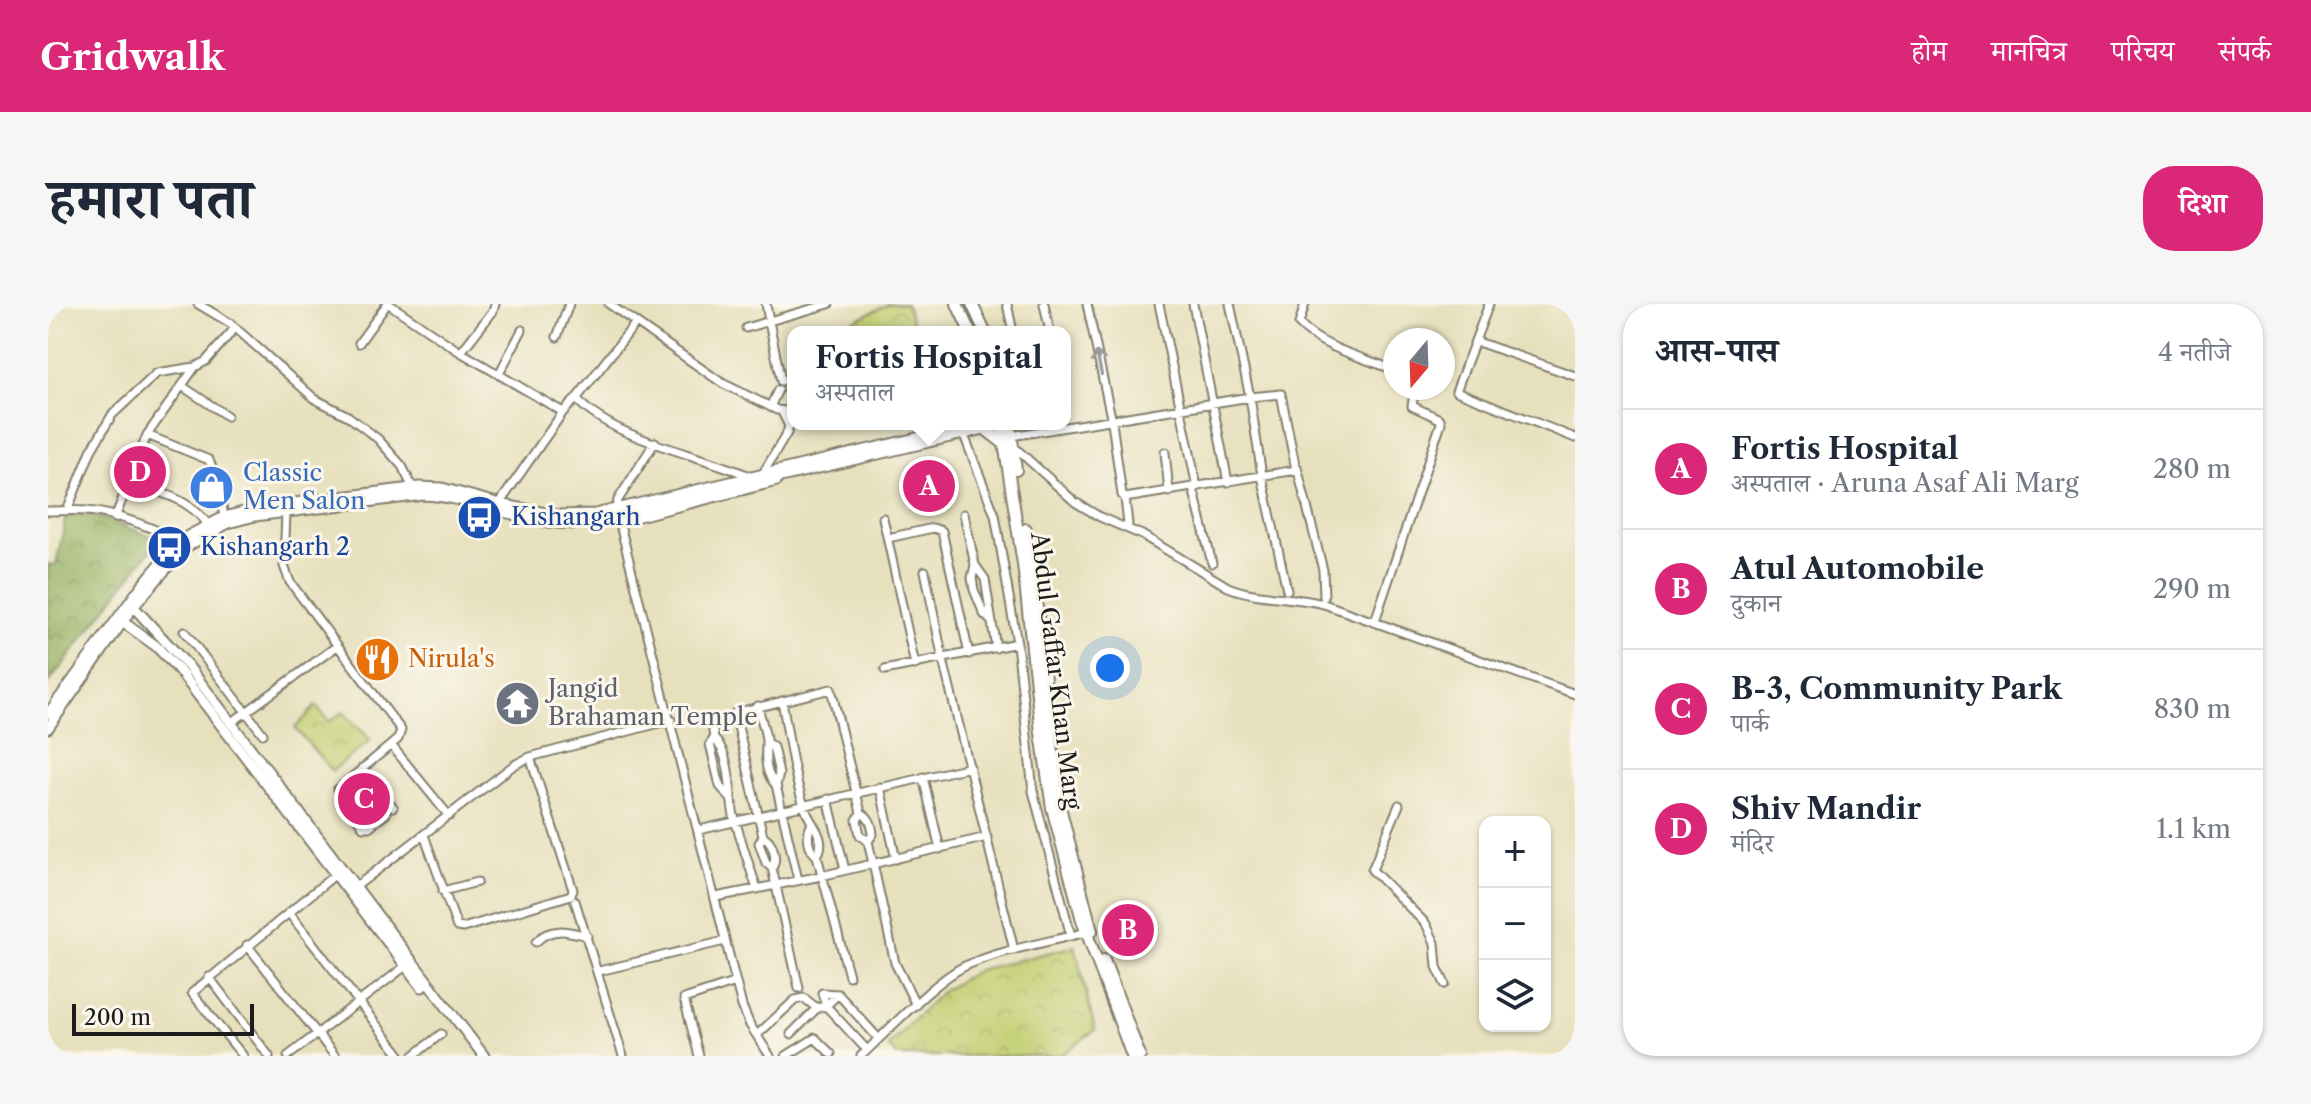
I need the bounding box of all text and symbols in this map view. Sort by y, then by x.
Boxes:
text: Gridwalk [40,33,225,80]
text: होम [1911,34,1947,68]
text: मानचित्र [1991,34,2067,68]
text: परिचय [2111,34,2174,68]
text: संपर्क [2218,34,2271,68]
text: हमारा पता [48,164,253,233]
button: दिशा [2143,166,2263,251]
popup [787,326,1071,430]
north arrow [1383,328,1455,400]
text: आस-पास [1655,329,1778,371]
text: 4 नतीजे [2158,336,2231,368]
text: Fortis Hospital [815,339,1043,376]
one-way arrow [1091,351,1106,376]
text: अस्पताल [815,376,894,408]
text: Fortis Hospital [1731,430,1959,467]
pin: D [114,442,166,502]
text: A [1671,453,1691,485]
text: 280 m [2153,453,2231,485]
pin: A [903,456,955,516]
place label: Classic Men Salon [243,458,365,515]
shop icon: Classic Men Salon [188,463,236,511]
text: अस्पताल · Aruna Asaf Ali Marg [1731,467,2079,499]
bus stop icon: Kishangarh [456,493,504,541]
place label: Kishangarh [511,502,641,531]
bus stop icon: Kishangarh 2 [145,523,193,571]
street label: Abdul Gaffar Khan Marg [1025,529,1088,812]
place label: Kishangarh 2 [200,532,350,561]
text: Atul Automobile [1731,550,1984,587]
text: B [1671,573,1691,605]
text: 290 m [2153,573,2231,605]
text: दुकान [1731,587,1781,619]
restaurant icon: Nirula's [353,635,401,683]
place label: Nirula's [408,644,495,673]
your location [1090,648,1130,688]
text: B-3, Community Park [1731,670,2062,707]
place label: Jangid Brahaman Temple [544,674,758,731]
temple icon: Jangid Brahaman Temple [493,679,541,727]
text: C [1671,693,1691,725]
text: 830 m [2154,693,2231,725]
text: पार्क [1731,707,1769,739]
pin: C [338,769,390,829]
text: Shiv Mandir [1731,790,1921,827]
text: D [1670,813,1692,845]
text: 1.1 km [2156,813,2231,845]
map controls [1479,816,1551,1032]
button: + [1479,816,1551,888]
text: मंदिर [1731,827,1774,859]
button: − [1479,888,1551,960]
pin: B [1102,900,1154,960]
button: layers [1479,960,1551,1032]
scale bar [72,1000,254,1036]
text: 200 m [84,1004,151,1031]

